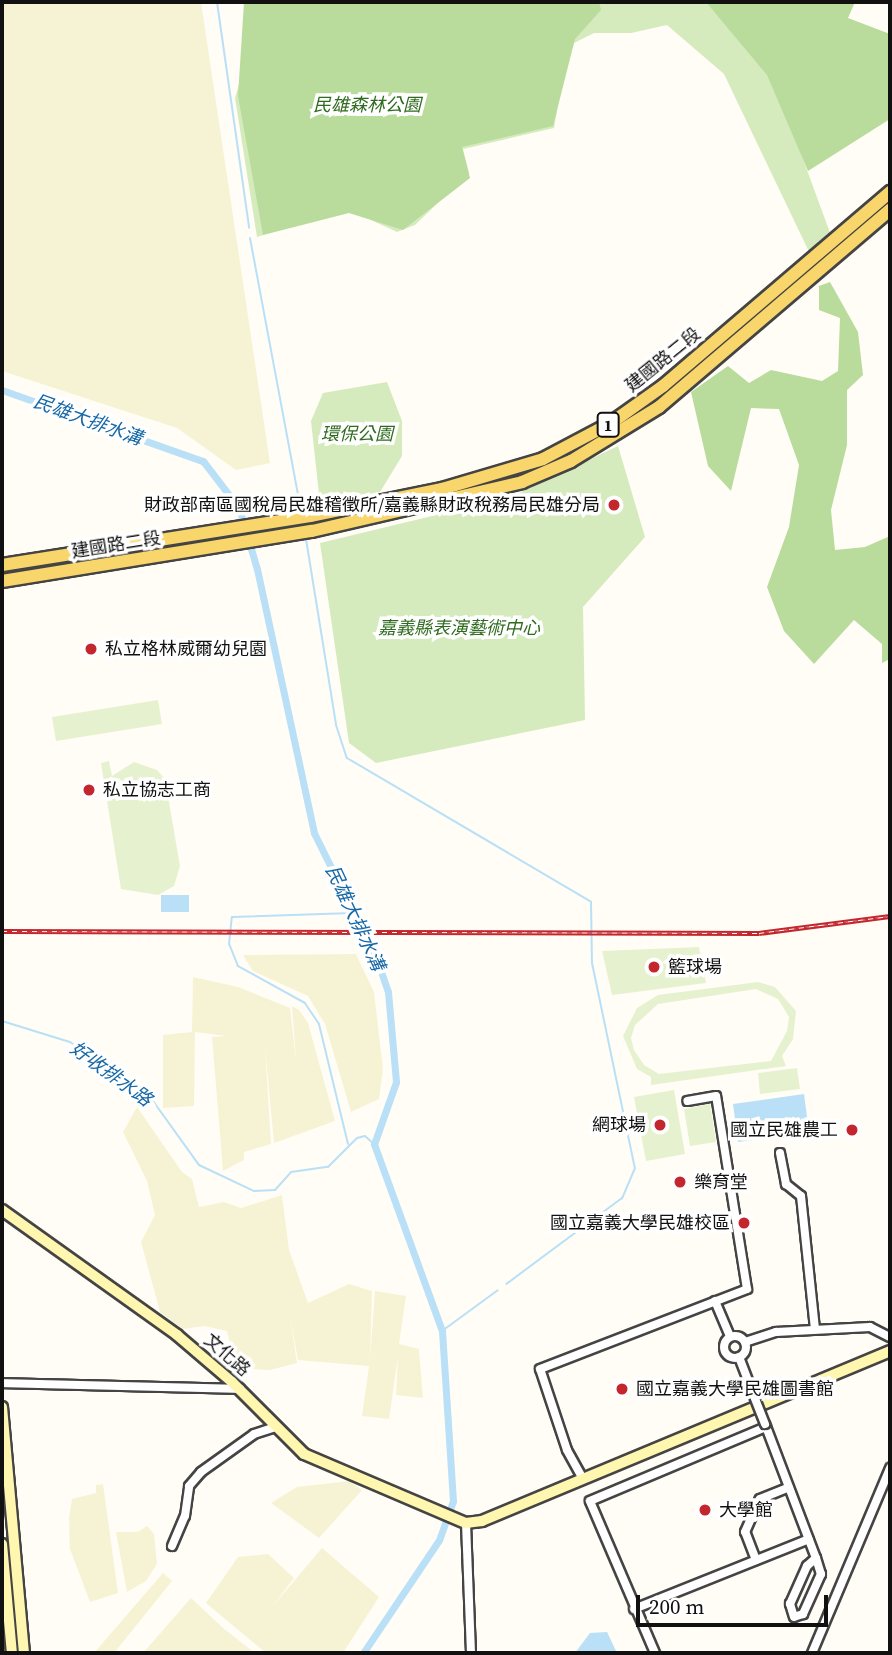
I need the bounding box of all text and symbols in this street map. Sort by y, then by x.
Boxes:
park label: 民雄森林公園 [313,94,421,116]
street label: 建國路二段 [621,323,705,397]
water label: 民雄大排水溝 [31,390,145,450]
road number: 1 [596,412,620,438]
park label: 環保公園 [321,423,393,445]
place label: 財政部南區國稅局民雄稽徵所/嘉義縣財政稅務局民雄分局 [144,494,600,516]
marker: 財政部南區國稅局民雄稽徵所/嘉義縣財政稅務局民雄分局 [606,497,622,513]
street label: 建國路二段 [70,527,162,563]
park label: 嘉義縣表演藝術中心 [378,617,540,639]
place label: 私立格林威爾幼兒園 [105,638,267,660]
marker: 私立格林威爾幼兒園 [83,641,99,657]
place label: 私立協志工商 [103,779,211,801]
marker: 私立協志工商 [81,782,97,798]
water label: 民雄大排水溝 [321,862,389,974]
place label: 籃球場 [668,956,722,978]
marker: 籃球場 [646,959,662,975]
water label: 好收排水路 [66,1037,156,1111]
place label: 網球場 [592,1114,646,1136]
marker: 網球場 [652,1117,668,1133]
place label: 國立民雄農工 [730,1119,838,1141]
marker: 國立民雄農工 [844,1122,860,1138]
place label: 樂育堂 [694,1171,748,1193]
marker: 樂育堂 [672,1174,688,1190]
place label: 國立嘉義大學民雄校區 [550,1212,730,1234]
marker: 國立嘉義大學民雄校區 [736,1215,752,1231]
street label: 文化路 [200,1329,254,1381]
place label: 國立嘉義大學民雄圖書館 [636,1378,834,1400]
marker: 國立嘉義大學民雄圖書館 [614,1381,630,1397]
place label: 大學館 [719,1499,773,1521]
marker: 大學館 [697,1502,713,1518]
scale bar [640,1582,832,1626]
text: 200 m [649,1592,704,1621]

